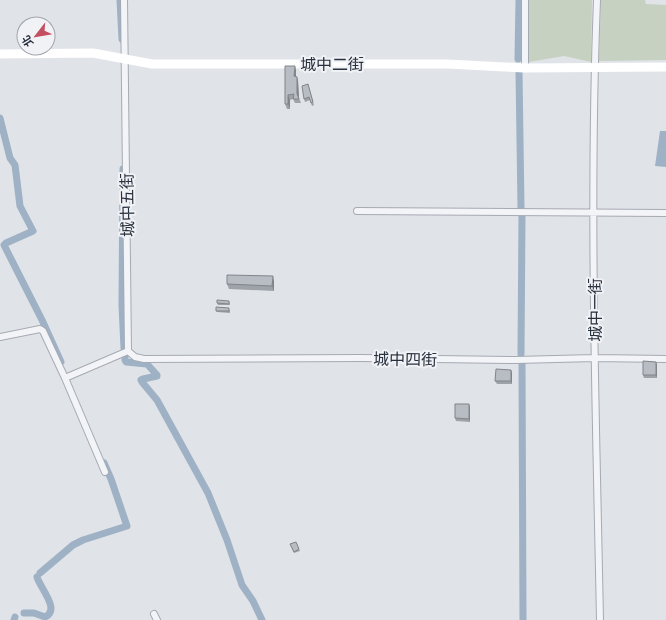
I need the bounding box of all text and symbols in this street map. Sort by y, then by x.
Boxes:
north arrow [16,16,56,56]
text: 北 [18,32,37,50]
street label: 城中二街 [300,53,364,76]
street label: 城中五街 [115,173,140,237]
street label: 城中一街 [584,278,607,342]
street label: 城中四街 [373,347,437,372]

